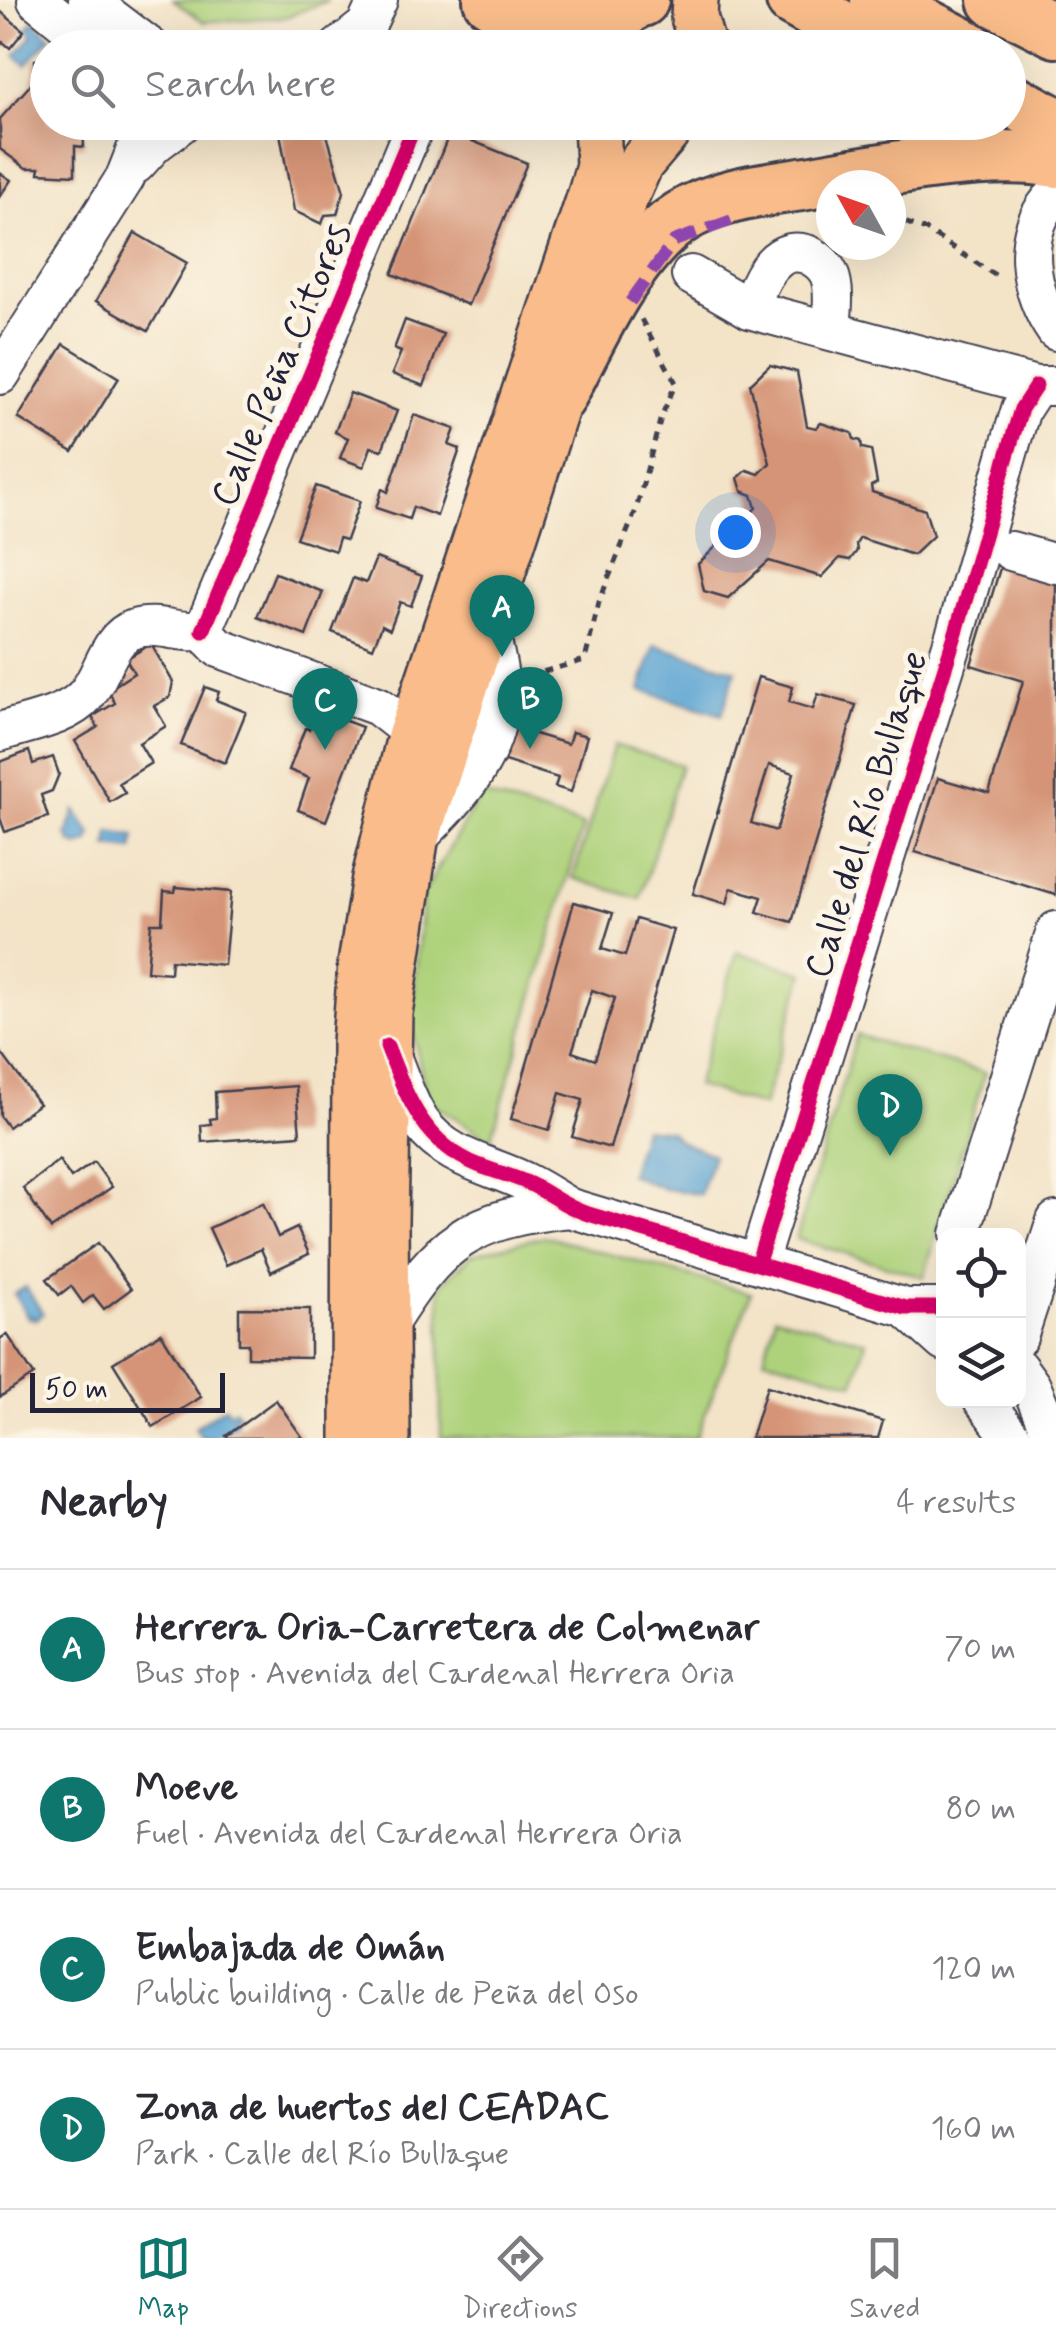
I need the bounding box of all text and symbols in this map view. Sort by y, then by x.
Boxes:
search box [30,30,1026,140]
icon: search [65,58,120,113]
text: Search here [145,61,336,110]
north arrow [816,170,906,260]
street label: Calle Peña Cítores [200,216,364,514]
your location [710,507,761,558]
pin: A [470,574,534,657]
street label: Calle del Río Bullaque [794,645,940,984]
pin: B [498,666,562,749]
pin: C [292,668,358,750]
pin: D [858,1074,922,1156]
map controls [936,1228,1026,1408]
button: locate [936,1228,1026,1318]
button: layers [936,1318,1026,1408]
scale bar [30,1368,225,1412]
text: 50 m [45,1372,108,1409]
text: Nearby [40,1476,168,1531]
text: 4 results [896,1482,1016,1524]
text: Herrera Oria-Carretera de Colmenar [135,1604,759,1653]
text: A [62,1628,83,1670]
text: 70 m [944,1628,1016,1670]
text: Bus stop · Avenida del Cardenal Herrera Oria [135,1653,735,1695]
text: Moeve [135,1764,238,1813]
text: B [62,1788,83,1830]
text: 80 m [946,1788,1016,1830]
text: Fuel · Avenida del Cardenal Herrera Oria [135,1813,683,1855]
text: Embajada de Omán [135,1924,445,1973]
text: C [61,1948,84,1990]
text: 120 m [931,1948,1016,1990]
text: Public building · Calle de Peña del Oso [135,1973,639,2015]
text: Zona de huertos del CEADAC [135,2084,609,2133]
text: D [61,2108,84,2150]
text: 160 m [931,2108,1016,2150]
text: Park · Calle del Río Bullaque [135,2133,509,2175]
tab: Map [136,2231,191,2328]
tab: Directions [463,2231,578,2328]
tab: Saved [849,2231,920,2328]

